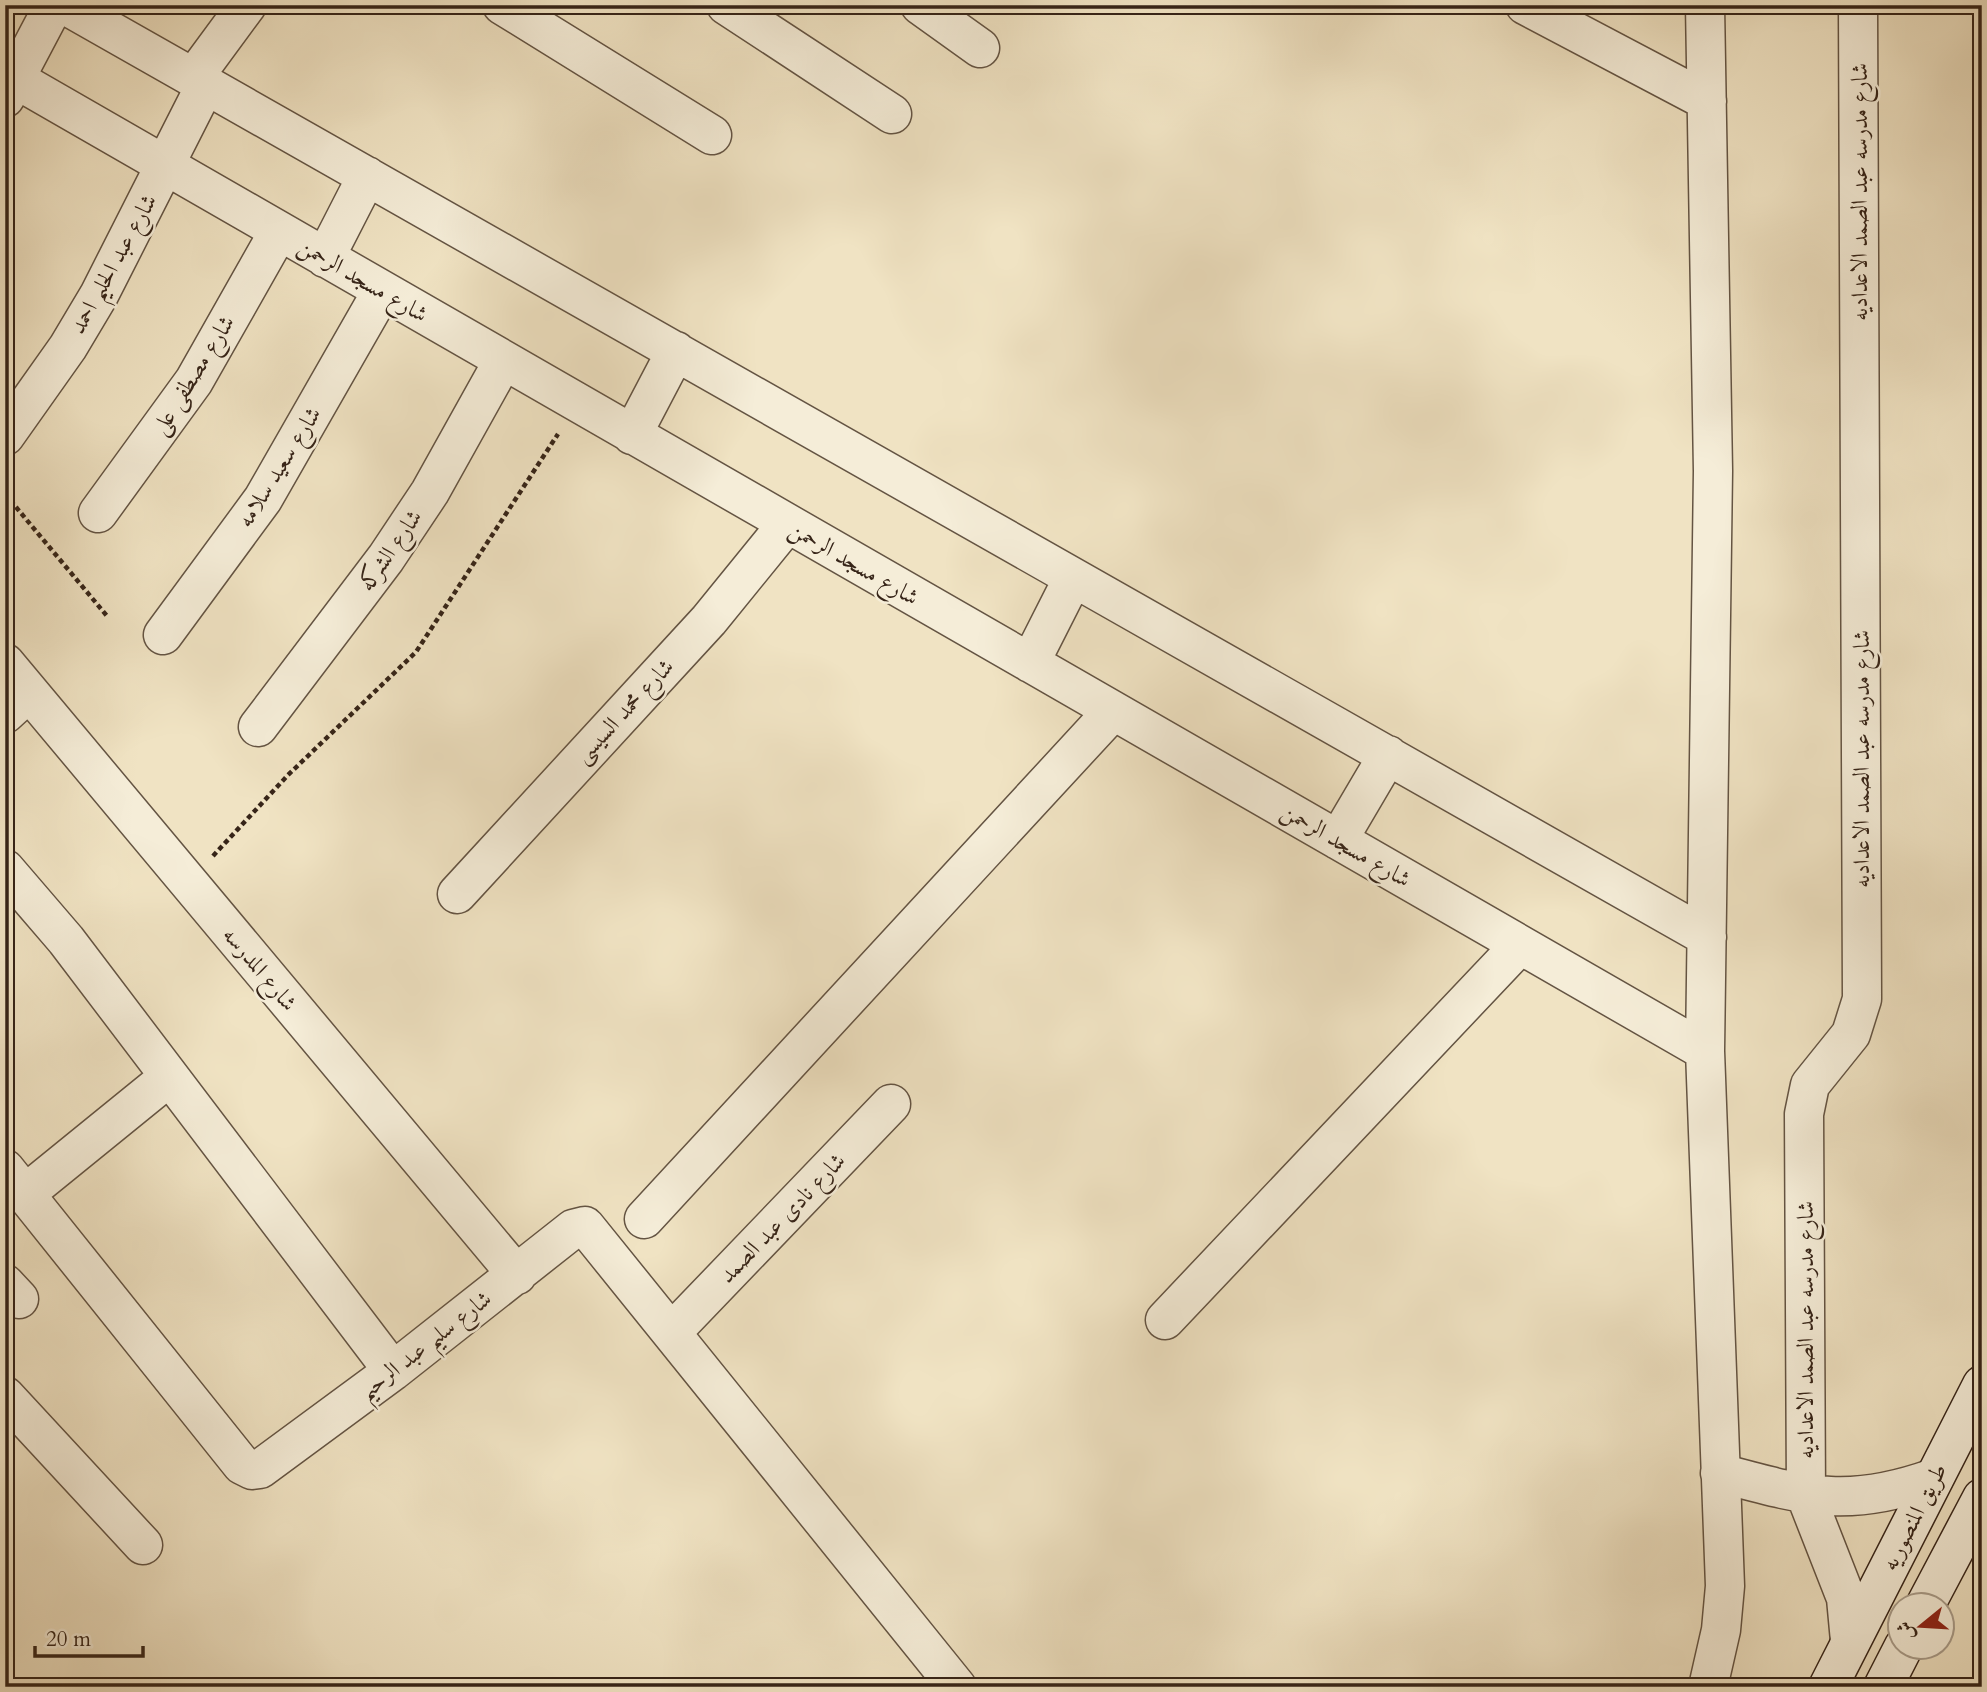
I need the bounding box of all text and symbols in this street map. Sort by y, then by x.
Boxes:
street label: شارع مدرسه عبد الصمد الاعداديه [1844,63,1879,321]
street label: شارع عبد الحليم احمد [62,189,170,343]
street label: شارع مسجد الرحمن [290,230,434,333]
street label: شارع مصطفى على [144,309,245,443]
street label: شارع سعيد سلامه [230,401,332,535]
street label: شارع الشركه [351,503,433,599]
street label: شارع مسجد الرحمن [781,513,925,616]
street label: شارع مدرسه عبد الصمد الاعداديه [1846,630,1881,888]
street label: شارع محمد السيسى [567,652,684,773]
street label: شارع مسجد الرحمن [1273,795,1417,898]
street label: شارع المدرسه [213,920,304,1020]
street label: شارع نادى عبد الصمد [712,1146,855,1293]
street label: شارع مدرسه عبد الصمد الاعداديه [1790,1201,1825,1459]
street label: شارع سليم عبد الرحيم [352,1283,502,1412]
street label: طريق المنصوريه [1874,1458,1954,1576]
north arrow [1885,1590,1955,1660]
scale bar [35,1615,144,1659]
text: ش [1891,1618,1921,1644]
text: 20 m [46,1625,91,1654]

